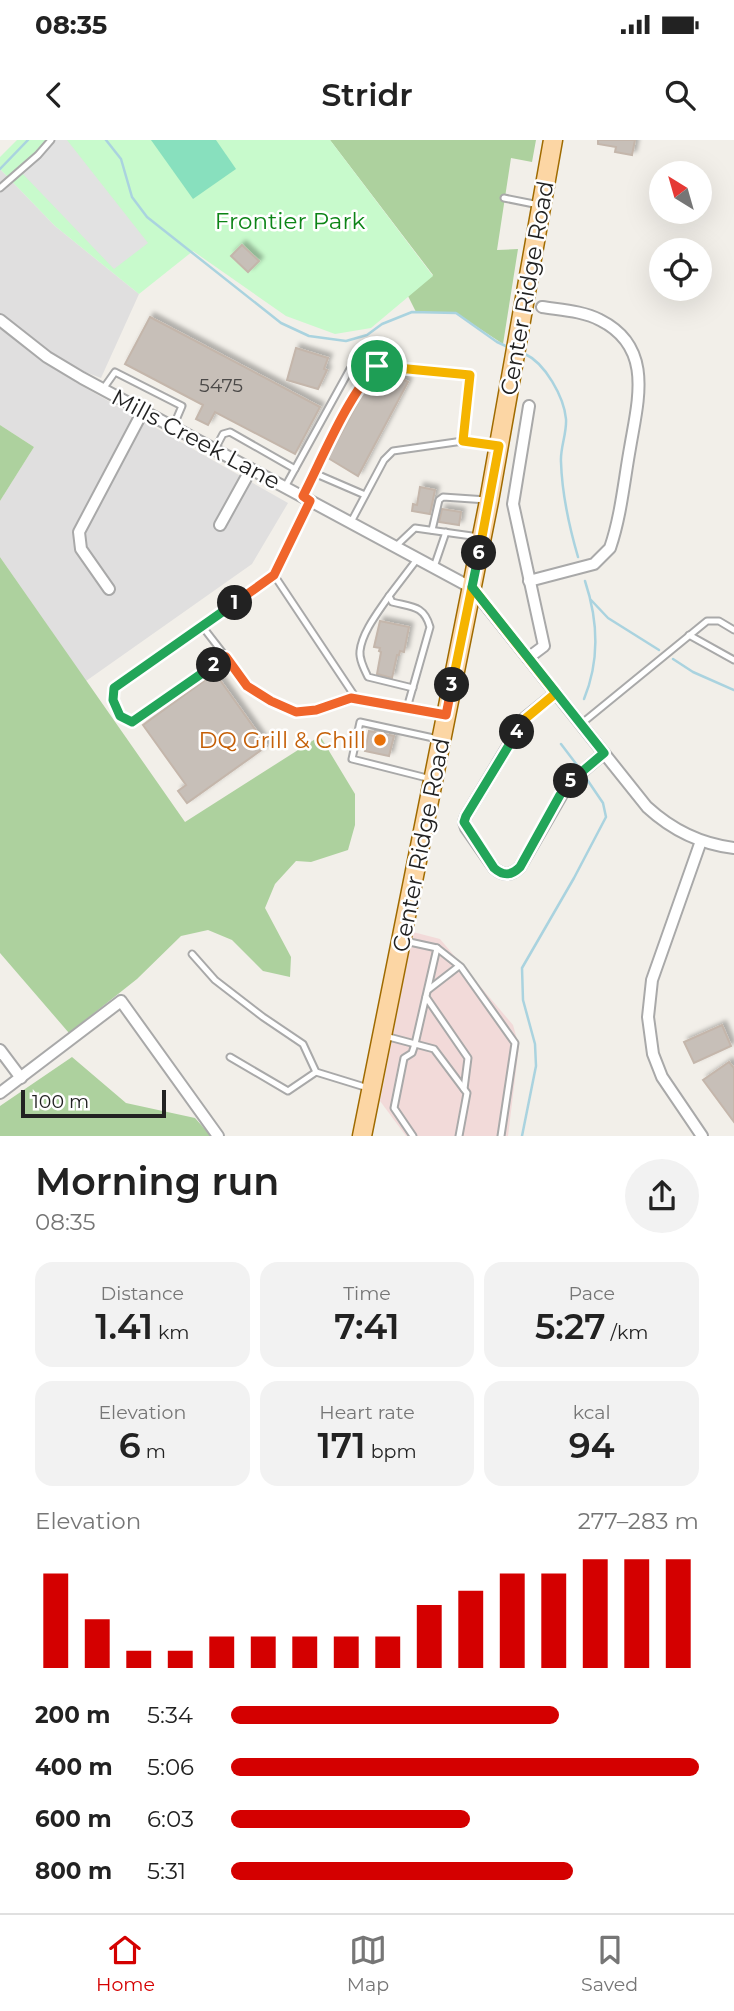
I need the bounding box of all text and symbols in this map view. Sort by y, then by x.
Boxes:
text: 08:35 [35,9,107,41]
text: Stridr [321,75,413,114]
icon: back [35,76,73,114]
icon: search [661,76,699,114]
north arrow [649,161,712,224]
map controls [649,161,712,301]
street label: Center Ridge Road [494,178,560,398]
park label: Frontier Park [215,207,365,235]
button: locate [649,238,712,301]
pin [347,336,407,396]
icon: arrive [358,347,396,385]
house number: 5475 [199,374,243,397]
street label: Mills Creek Lane [107,383,285,495]
pin: 6 [462,536,496,570]
text: 6 [472,541,485,564]
pin: 1 [218,586,252,620]
text: 1 [231,591,238,614]
pin: 2 [196,648,232,682]
text: 2 [208,653,219,676]
pin: 3 [434,668,470,702]
text: 3 [446,673,457,696]
pin: 4 [500,714,534,750]
text: 4 [510,720,523,743]
place label: DQ Grill & Chill [198,726,366,754]
marker: DQ Grill & Chill [372,732,388,748]
street label: Center Ridge Road [387,736,455,954]
pin: 5 [554,764,588,798]
text: 5 [565,769,576,792]
scale bar [21,1087,166,1119]
text: 100 m [32,1090,89,1113]
text: Morning run [35,1158,279,1205]
button: share [625,1159,699,1233]
text: 08:35 [35,1208,96,1236]
text: Distance [101,1282,184,1305]
text: Time [343,1282,391,1305]
text: Pace [568,1282,615,1305]
text: 1.41 [95,1305,153,1348]
text: 7:41 [334,1305,400,1348]
text: 5:27 [535,1305,606,1348]
text: km [153,1321,189,1344]
text: /km [606,1321,648,1344]
text: Elevation [98,1401,186,1424]
text: Heart rate [319,1401,415,1424]
text: kcal [573,1401,611,1424]
text: 6 [119,1424,141,1467]
text: 171 [317,1424,366,1467]
text: 94 [569,1424,615,1467]
text: m [141,1440,166,1463]
text: bpm [366,1440,417,1463]
text: Elevation [35,1507,141,1535]
text: 277–283 m [578,1507,699,1535]
text: 200 m [35,1701,110,1729]
text: 5:34 [147,1701,193,1729]
text: 400 m [35,1753,113,1781]
text: 5:06 [147,1753,194,1781]
text: 600 m [35,1805,112,1833]
text: 6:03 [147,1805,194,1833]
text: 800 m [35,1857,112,1885]
text: 5:31 [147,1857,186,1885]
tab: Home [96,1931,155,1996]
tab: Map [347,1931,389,1996]
tab: Saved [581,1931,638,1996]

